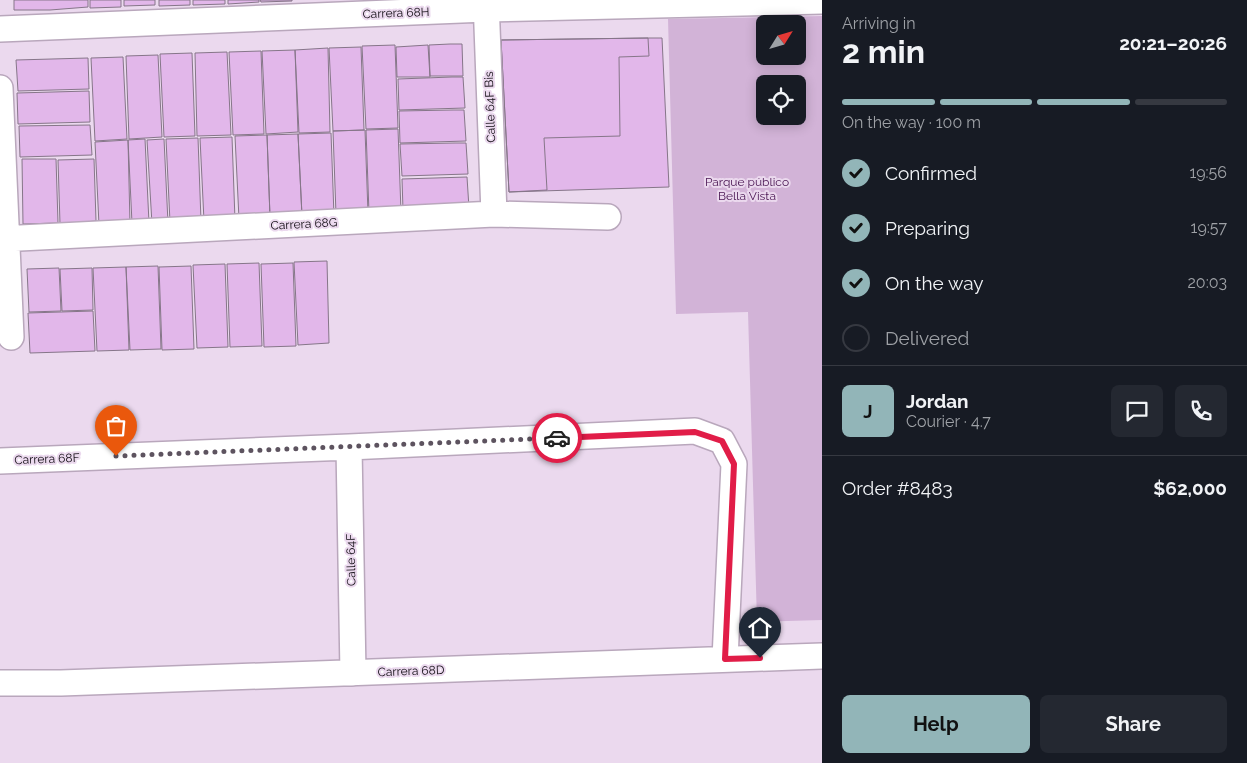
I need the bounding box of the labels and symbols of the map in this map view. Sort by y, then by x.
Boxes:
street label: Carrera 68H [362,5,430,21]
north arrow [756,15,806,65]
street label: Calle 64F Bis [482,71,498,143]
park label: Parque público Bella Vista [705,175,789,203]
street label: Carrera 68G [270,215,338,233]
pin [95,405,137,456]
courier [532,413,582,463]
street label: Carrera 68F [14,451,80,467]
street label: Calle 64F [344,534,358,586]
pin [739,607,781,658]
street label: Carrera 68D [377,663,445,679]

